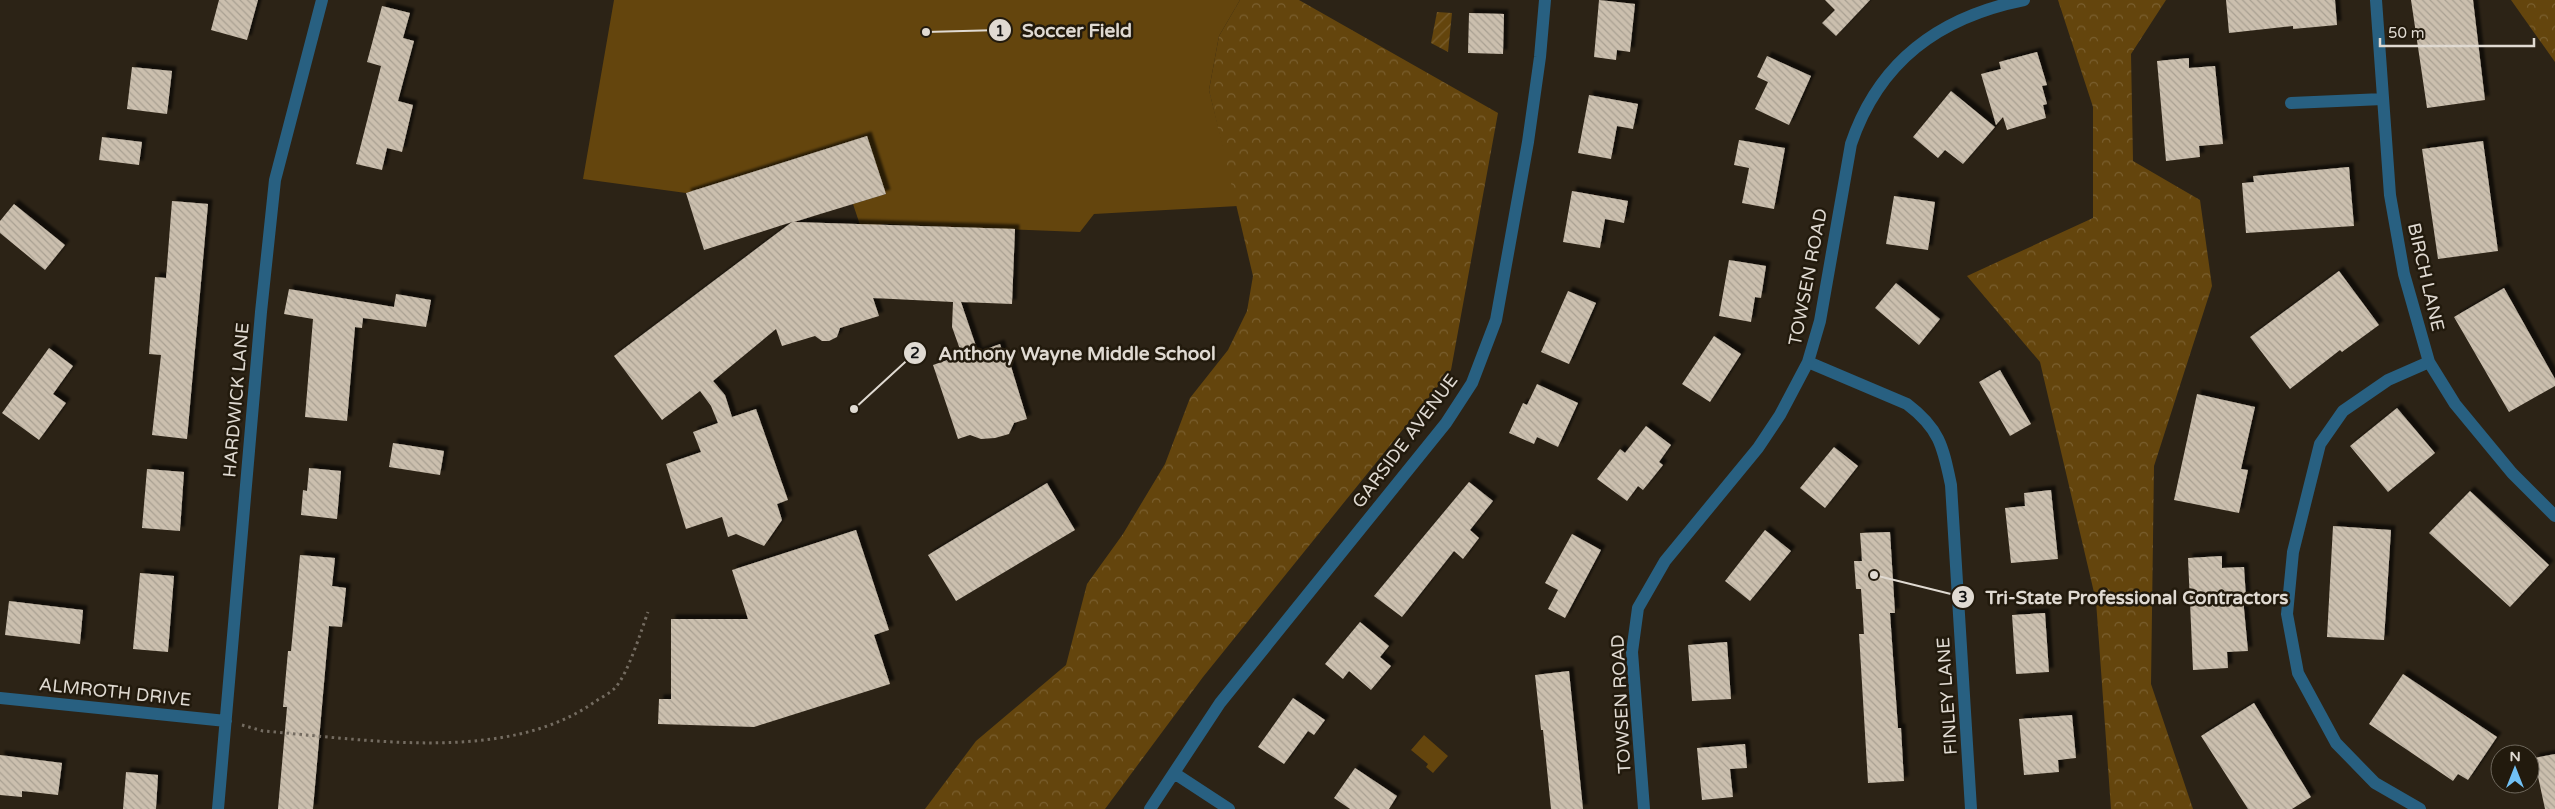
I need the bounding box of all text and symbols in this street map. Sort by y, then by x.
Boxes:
callout: Soccer Field [987,13,1142,47]
scale bar [2380,15,2534,47]
text: Soccer Field [1022,20,1132,42]
text: 1 [995,22,1005,40]
text: 50 m [2388,24,2425,42]
street label: TOWSEN ROAD [1784,207,1832,347]
street label: BIRCH LANE [2403,221,2449,333]
street label: HARDWICK LANE [218,322,254,478]
callout: Anthony Wayne Middle School [903,336,1225,370]
text: Anthony Wayne Middle School [938,343,1216,366]
text: 2 [910,344,920,362]
street label: GARSIDE AVENUE [1347,370,1463,512]
callout: Tri-State Professional Contractors [1951,580,2298,614]
text: Tri-State Professional Contractors [1985,587,2288,609]
text: 3 [1958,588,1968,606]
street label: TOWSEN ROAD [1606,634,1636,774]
street label: FINLEY LANE [1932,636,1962,756]
street label: ALMROTH DRIVE [38,673,192,711]
north arrow [2490,744,2540,794]
text: N [2509,748,2521,765]

